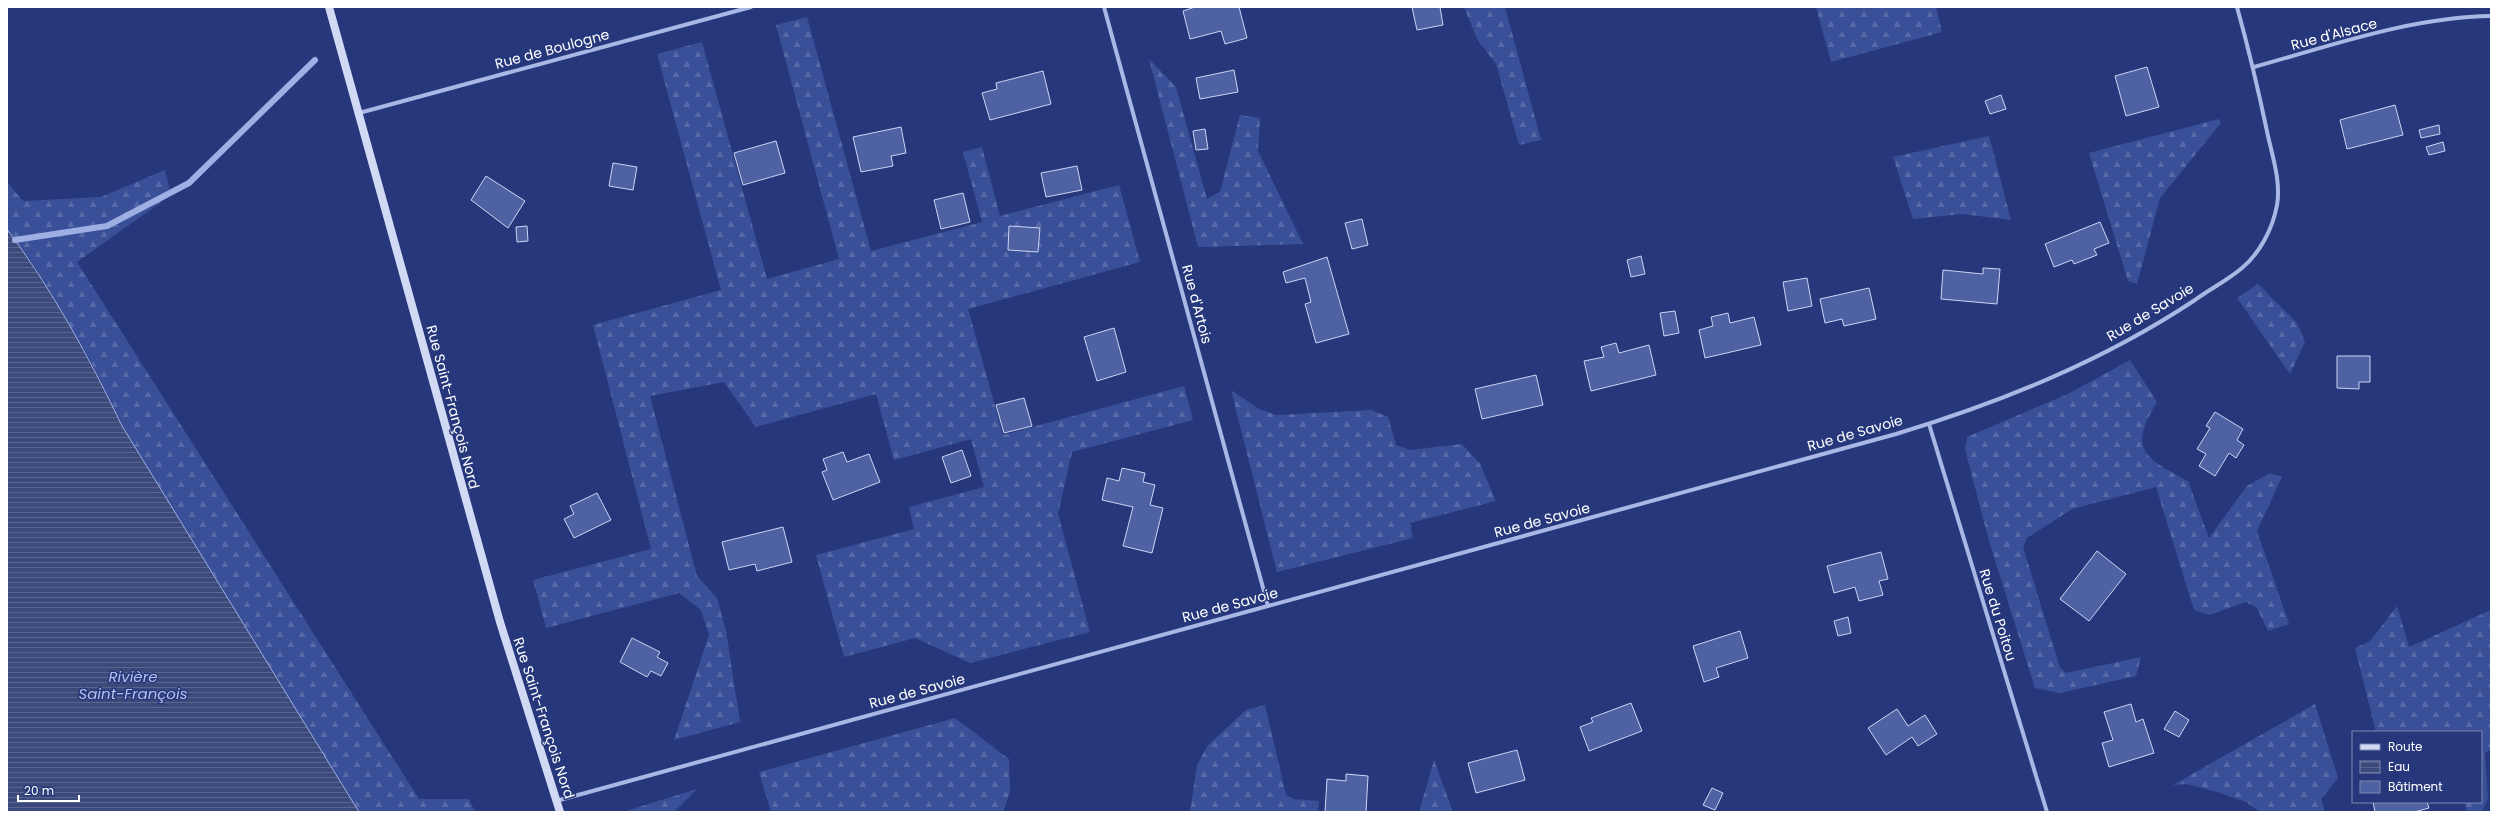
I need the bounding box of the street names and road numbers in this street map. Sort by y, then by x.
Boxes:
street label: Rue d'Alsace [2289,13,2380,55]
street label: Rue de Boulogne [493,24,612,74]
street label: Rue d'Artois [1177,262,1217,346]
street label: Rue de Savoie [2103,278,2198,346]
street label: Rue Saint-François Nord [421,323,485,491]
street label: Rue de Savoie [1805,410,1905,456]
street label: Rue de Savoie [1492,498,1592,542]
street label: Rue du Poitou [1974,566,2022,664]
street label: Rue de Savoie [1180,583,1280,627]
street label: Rue Saint-François Nord [508,635,580,801]
street label: Rue de Savoie [867,669,967,713]

